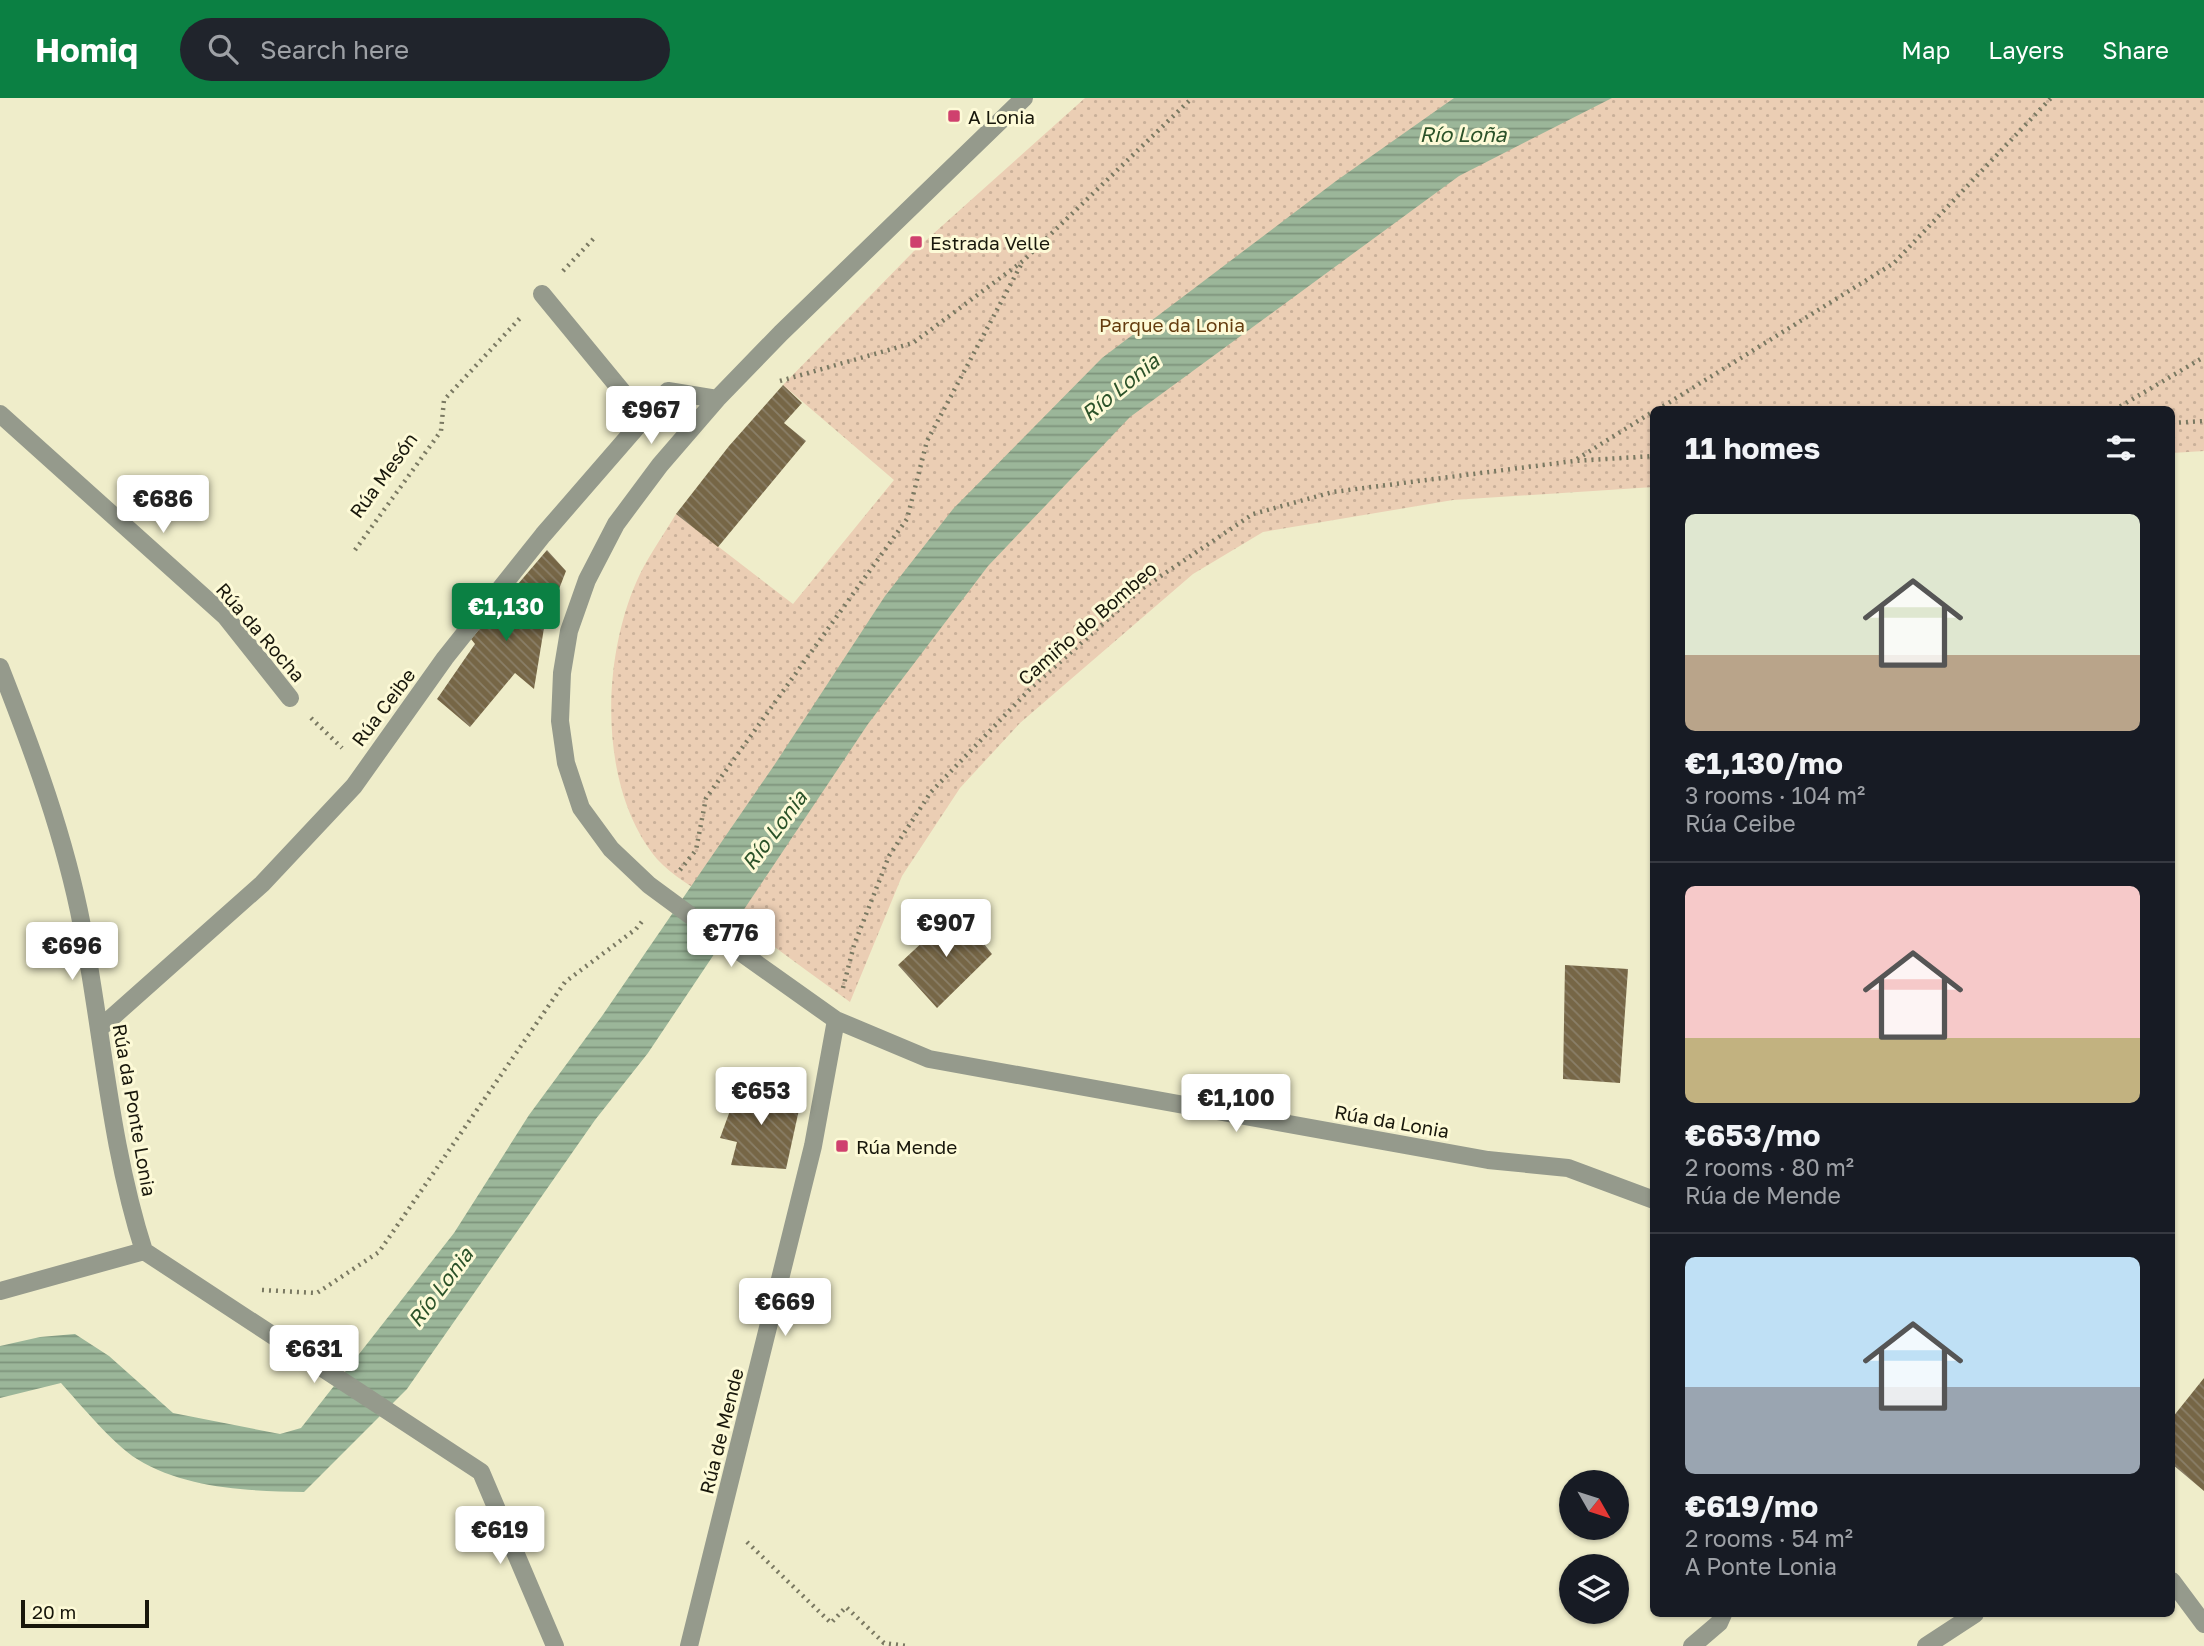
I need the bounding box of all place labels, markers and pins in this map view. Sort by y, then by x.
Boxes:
place label: A Lonia [968,105,1035,128]
marker: A Lonia [946,108,962,124]
place label: Estrada Velle [930,231,1050,254]
marker: Estrada Velle [908,234,924,250]
pin: €967 [610,386,692,446]
pin: €686 [122,476,204,535]
pin: €1,130 [449,584,563,643]
pin: €907 [905,900,987,959]
pin: €776 [690,910,772,969]
pin: €696 [31,922,113,982]
pin: €653 [720,1068,802,1127]
pin: €1,100 [1179,1074,1293,1134]
place label: Rúa Mende [856,1135,957,1158]
marker: Rúa Mende [834,1138,850,1154]
pin: €669 [744,1278,826,1338]
pin: €631 [273,1326,355,1385]
pin: €619 [459,1506,541,1566]

